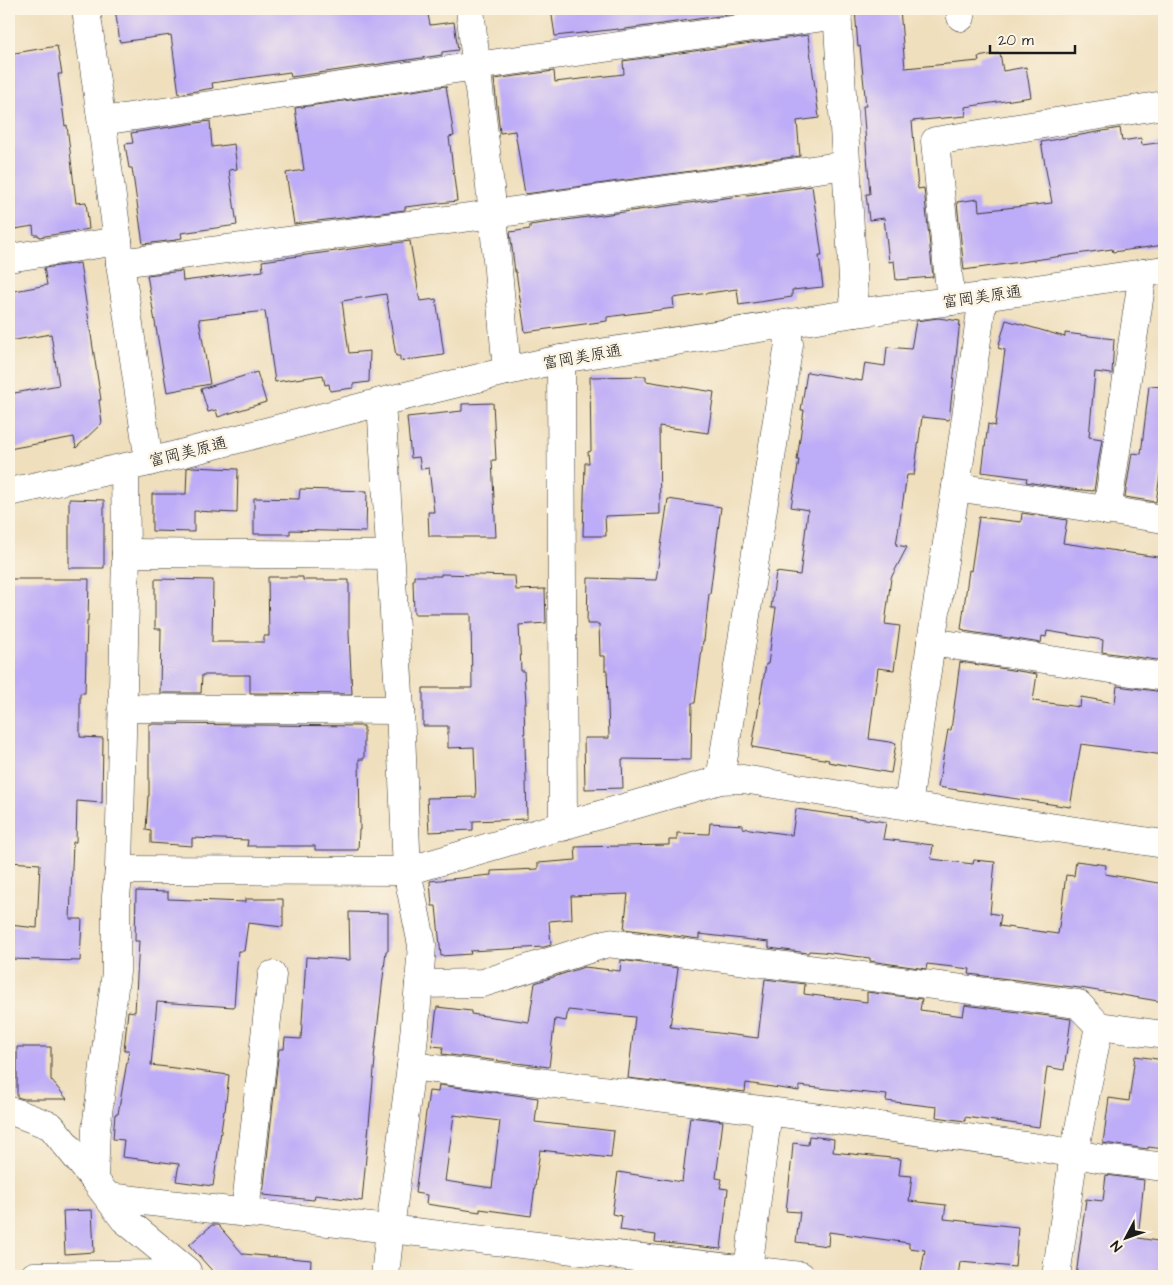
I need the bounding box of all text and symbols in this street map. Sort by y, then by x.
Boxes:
scale bar [990,22,1076,54]
text: 20 m [998,30,1034,51]
street label: 富岡美原通 [941,281,1023,313]
street label: 富岡美原通 [541,339,623,375]
street label: 富岡美原通 [147,432,229,472]
north arrow [1100,1212,1150,1262]
text: N [1106,1236,1127,1256]

